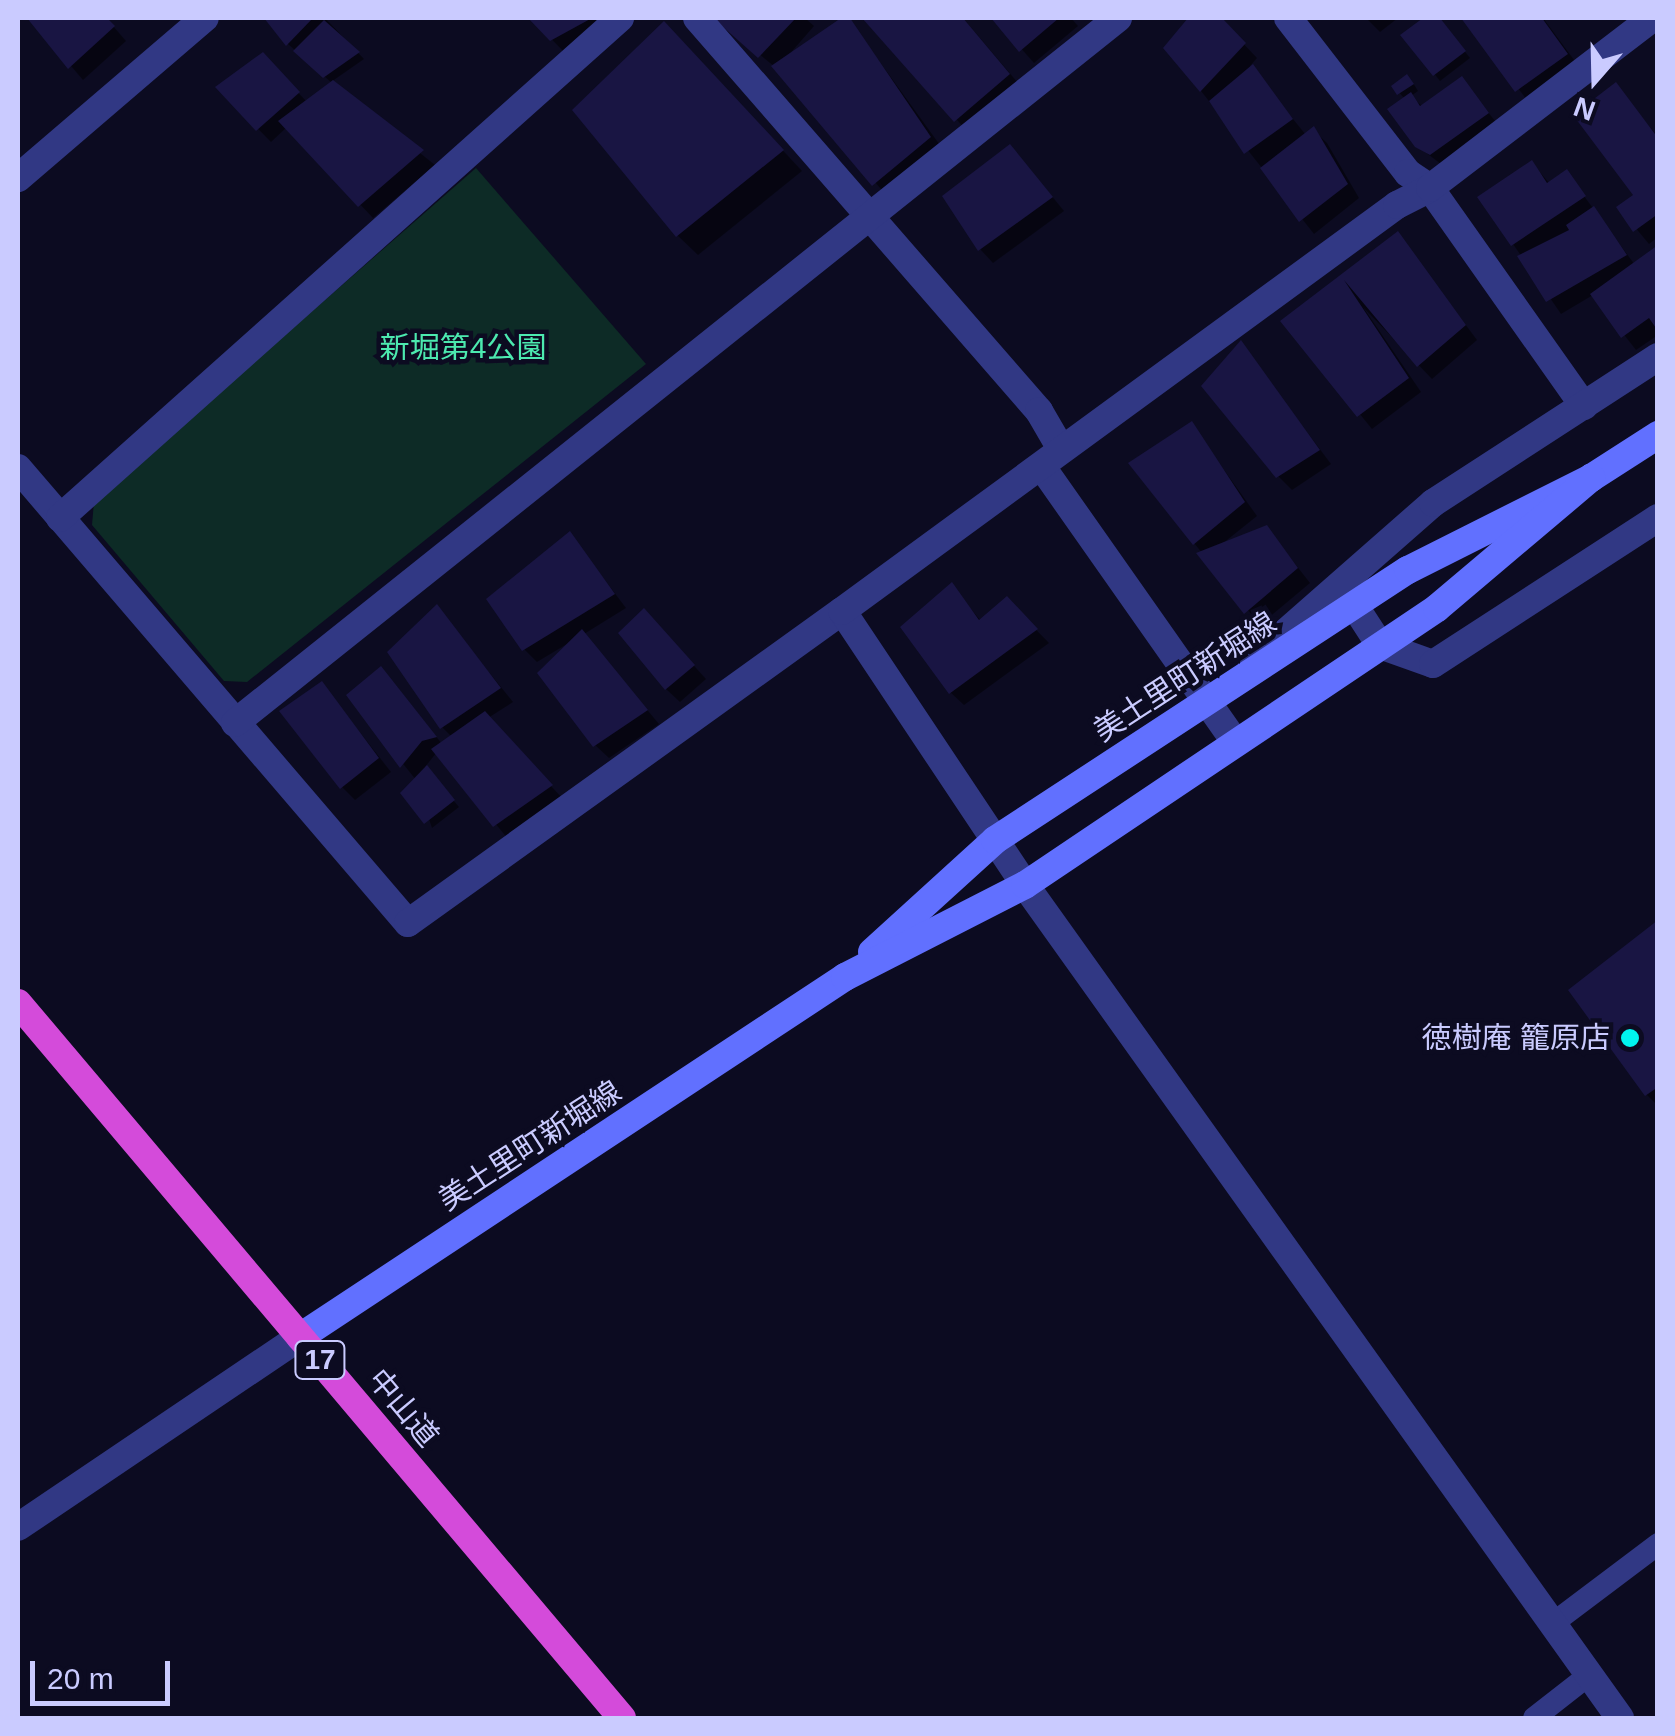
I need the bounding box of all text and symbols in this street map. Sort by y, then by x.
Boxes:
north arrow [1545,30,1645,130]
text: N [1570,91,1599,127]
park label: 新堀第4公園 [380,330,546,366]
street label: 美土里町新堀線 [1087,605,1283,749]
place label: 徳樹庵 籠原店 [1422,1020,1610,1056]
marker: 徳樹庵 籠原店 [1619,1027,1641,1049]
street label: 美土里町新堀線 [432,1074,628,1218]
road number: 17 [292,1337,348,1383]
street label: 中山道 [360,1362,446,1454]
scale bar [35,1641,175,1703]
text: 20 m [47,1662,114,1695]

